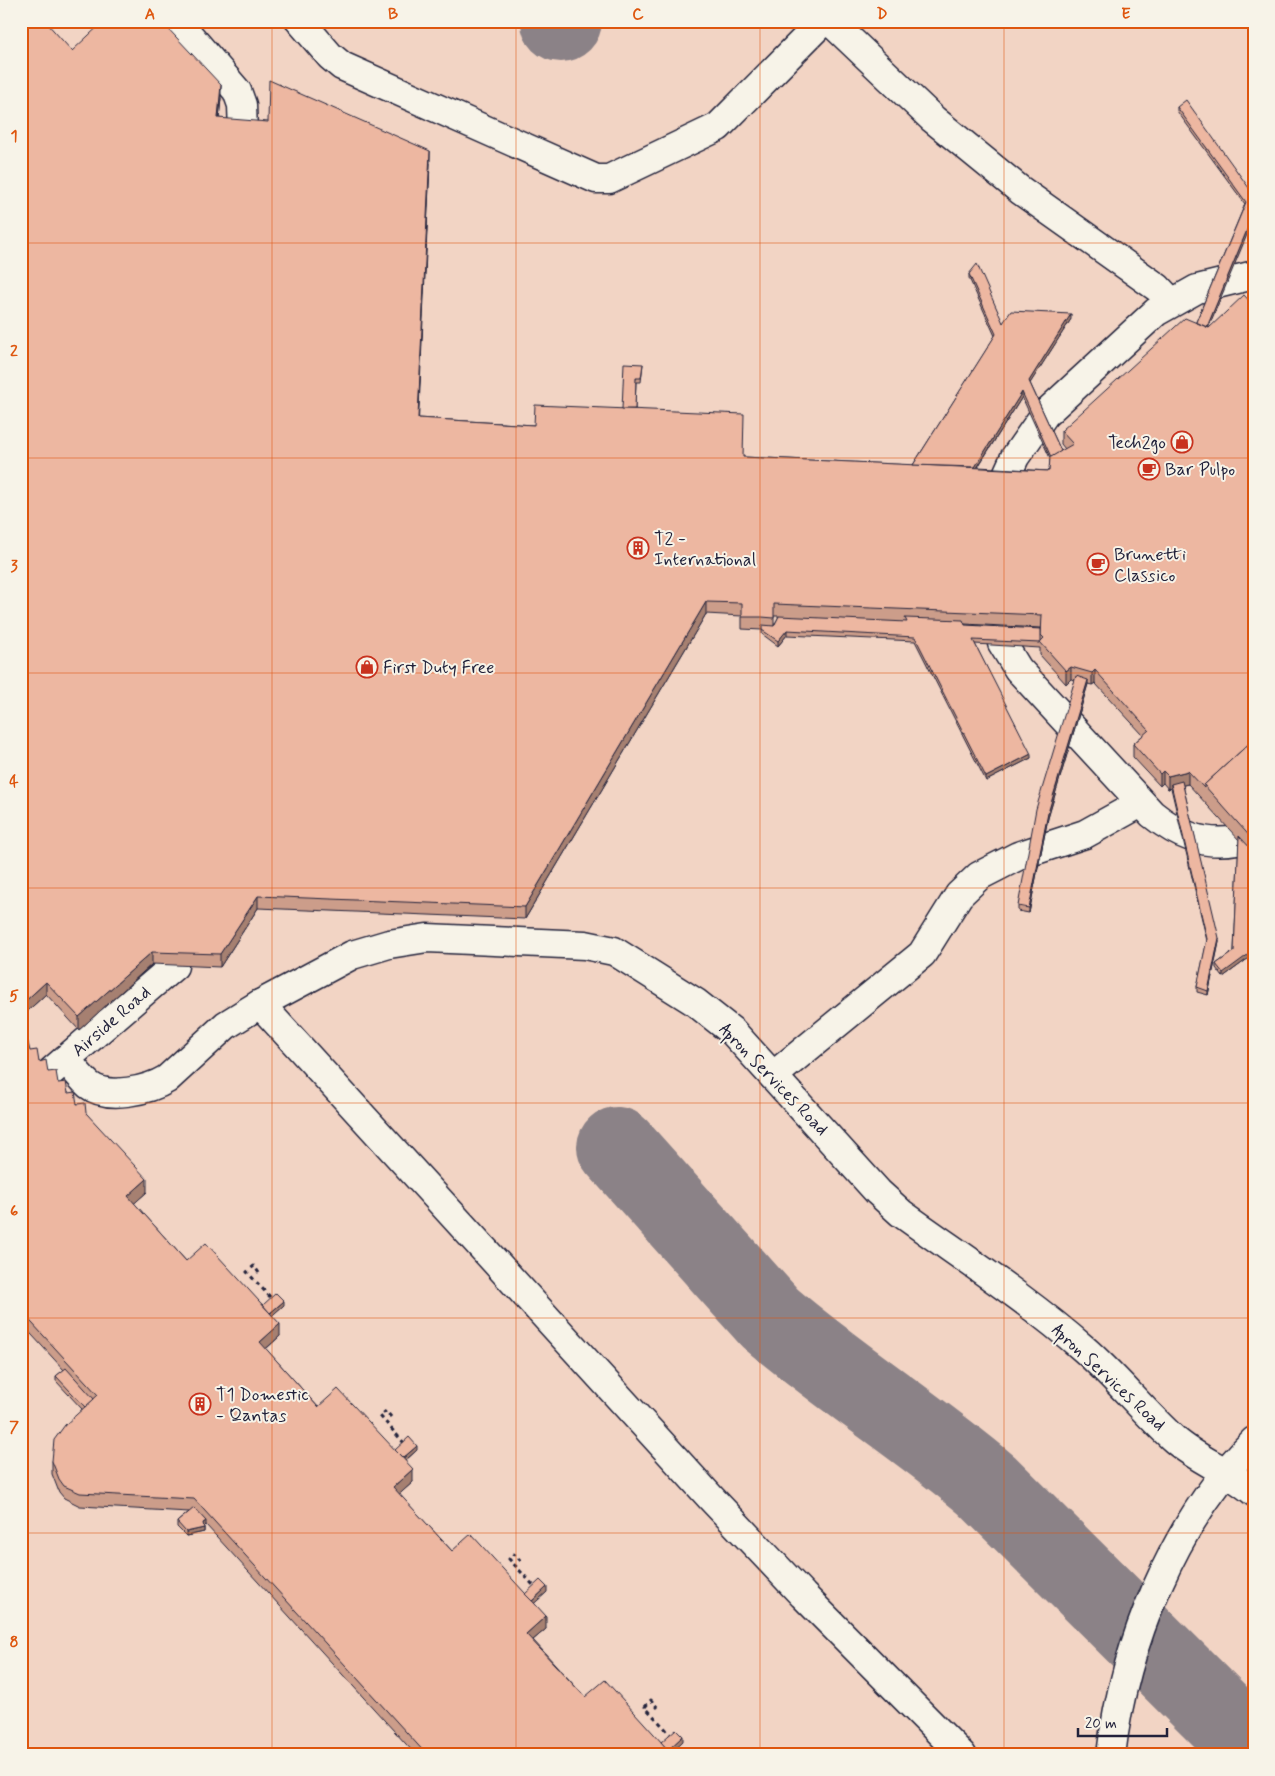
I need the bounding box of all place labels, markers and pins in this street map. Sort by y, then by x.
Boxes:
shop icon: Tech2go [1170,430,1194,454]
place label: Tech2go [1108,431,1166,455]
cafe icon: Bar Pulpo [1137,457,1161,481]
place label: Bar Pulpo [1165,458,1235,482]
place label: T2 - International [654,527,756,572]
building icon: T2 - International [626,536,650,560]
place label: Brunetti Classico [1114,543,1186,588]
cafe icon: Brunetti Classico [1086,552,1110,576]
shop icon: First Duty Free [355,655,379,679]
place label: First Duty Free [383,656,494,680]
place label: T1 Domestic - Qantas [216,1383,309,1428]
building icon: T1 Domestic - Qantas [188,1392,212,1416]

